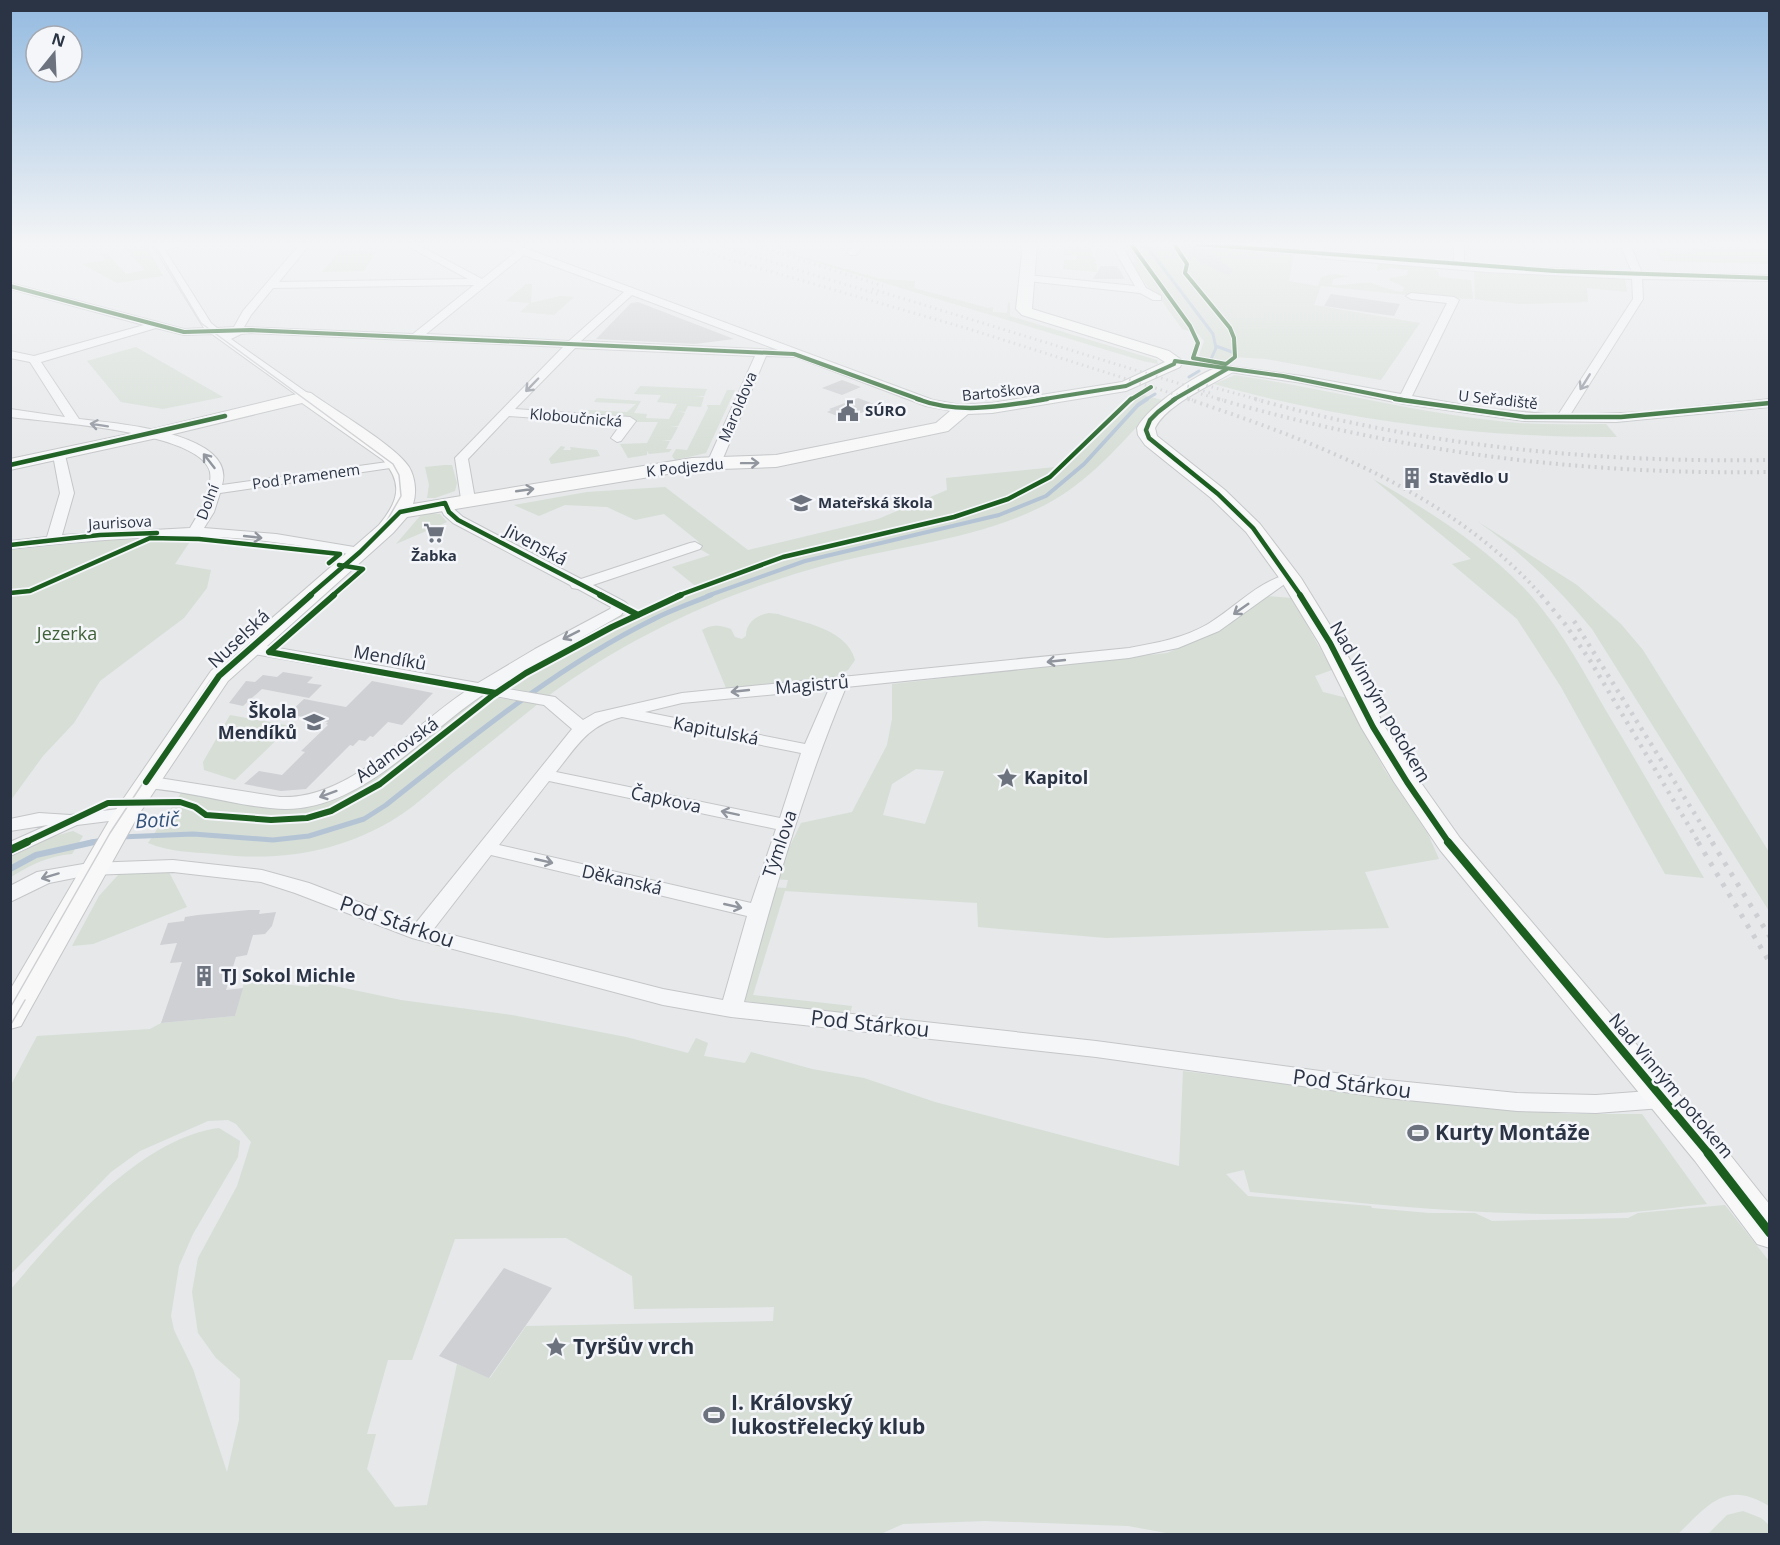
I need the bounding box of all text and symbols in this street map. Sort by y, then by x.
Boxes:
north arrow [24,24,84,84]
text: N [49,27,68,52]
street label: Maroldova [713,368,761,445]
one-way arrow [1579,373,1592,390]
street label: Bartoškova [961,377,1041,405]
one-way arrow [524,378,539,393]
street label: U Seřadiště [1457,385,1539,413]
public building icon: SÚRO [836,399,860,423]
place label: SÚRO [865,400,907,420]
street label: Kloboučnická [529,403,623,431]
one-way arrow [90,420,110,431]
one-way arrow [202,453,215,469]
street label: K Podjezdu [645,453,725,481]
one-way arrow [740,457,760,469]
street label: Pod Pramenem [251,459,361,493]
building icon: Stavědlo U [1400,466,1424,490]
place label: Stavědlo U [1429,467,1509,487]
street label: Dolní [191,480,223,522]
one-way arrow [515,485,534,496]
school or university icon: Mateřská škola [789,491,813,515]
place label: Mateřská škola [818,492,933,512]
street label: Jaurisova [86,510,152,534]
street label: Jivenská [499,517,572,571]
supermarket icon: Žabka [422,521,446,545]
one-way arrow [243,531,262,542]
place label: Žabka [411,545,457,565]
one-way arrow [1233,603,1249,615]
street label: Nuselská [202,604,274,673]
street label: Nad Vinným potokem [1325,617,1437,786]
park label: Jezerka [35,621,97,645]
one-way arrow [562,630,580,641]
street label: Mendíků [352,639,428,675]
one-way arrow [1047,656,1067,667]
street label: Magistrů [774,669,850,699]
one-way arrow [730,686,750,697]
place label: Škola Mendíků [218,699,297,744]
school or university icon: Škola Mendíků [302,710,326,734]
street label: Kapitulská [671,710,761,750]
street label: Adamovská [350,711,443,787]
place label: Kapitol [1024,765,1088,789]
place icon: Kapitol [995,766,1019,790]
street label: Čapkova [629,780,704,818]
one-way arrow [319,790,338,801]
water label: Botič [134,805,181,834]
one-way arrow [720,807,740,818]
street label: Týmlova [756,807,802,881]
one-way arrow [534,856,553,868]
street label: Děkanská [580,858,665,900]
one-way arrow [41,871,60,882]
street label: Pod Stárkou [336,888,458,954]
one-way arrow [724,900,743,912]
place label: TJ Sokol Michle [221,963,355,987]
building icon: TJ Sokol Michle [192,964,216,988]
street label: Pod Stárkou [809,1003,931,1043]
street label: Nad Vinným potokem [1604,1008,1740,1163]
street label: Pod Stárkou [1291,1062,1413,1104]
place label: Kurty Montáže [1435,1118,1590,1146]
sports icon: Kurty Montáže [1406,1121,1430,1145]
place label: Tyršův vrch [573,1332,694,1360]
place icon: Tyršův vrch [544,1335,568,1359]
place label: I. Královský lukostřelecký klub [731,1388,925,1440]
sports icon: I. Královský lukostřelecký klub [702,1403,726,1427]

